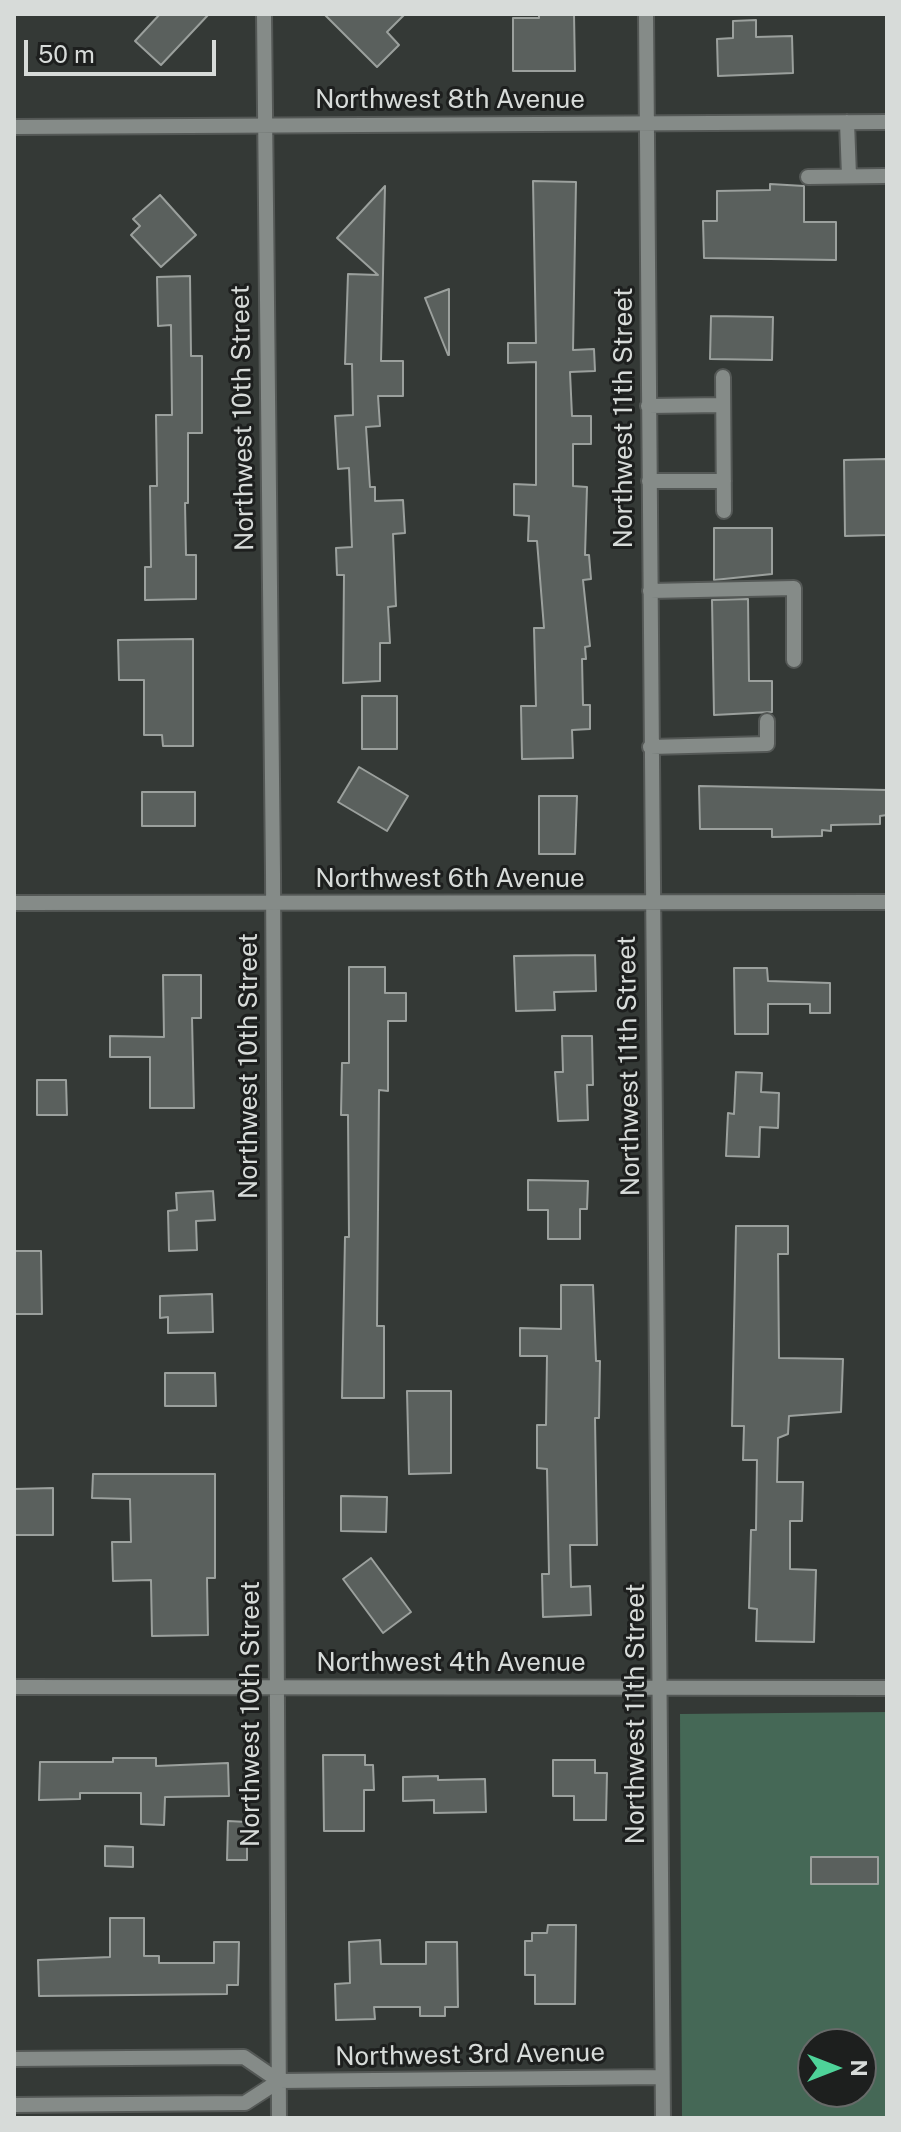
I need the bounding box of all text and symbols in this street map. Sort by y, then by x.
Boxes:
scale bar [28,24,220,74]
text: 50 m [38,40,95,68]
street label: Northwest 8th Avenue [315,84,585,116]
street label: Northwest 10th Street [225,285,261,551]
street label: Northwest 11th Street [608,287,640,549]
street label: Northwest 6th Avenue [315,863,585,895]
street label: Northwest 10th Street [233,933,265,1199]
street label: Northwest 11th Street [611,935,647,1197]
street label: Northwest 10th Street [235,1581,267,1847]
street label: Northwest 11th Street [620,1583,652,1845]
street label: Northwest 4th Avenue [316,1647,586,1679]
north arrow [797,2028,877,2108]
street label: Northwest 3rd Avenue [335,2037,605,2073]
text: N [846,2059,872,2077]

